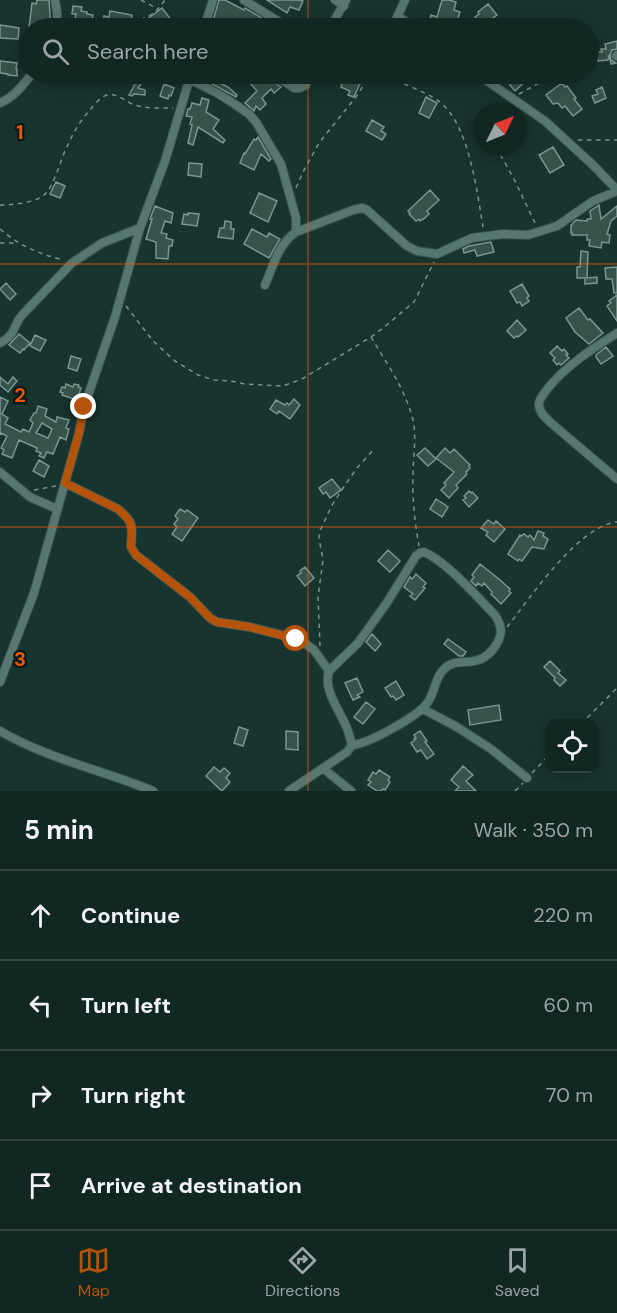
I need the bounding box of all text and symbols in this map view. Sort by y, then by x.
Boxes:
search box [18,18,599,84]
icon: search [39,35,72,68]
text: Search here [87,37,208,66]
north arrow [473,102,527,156]
text: 1 [16,119,24,145]
text: 2 [14,382,26,408]
route end [70,393,96,419]
route start [282,625,308,651]
text: 3 [14,646,26,672]
map controls [545,719,599,773]
button: locate [545,719,599,773]
text: 5 min [24,813,94,847]
text: Walk · 350 m [474,817,593,843]
icon: ahead [24,899,57,932]
text: Continue [81,901,180,930]
text: 220 m [533,902,593,928]
icon: left [24,989,57,1022]
text: Turn left [81,991,171,1020]
text: 60 m [544,992,593,1018]
icon: right [24,1079,57,1112]
text: Turn right [81,1081,186,1110]
text: 70 m [546,1082,593,1108]
icon: arrive [24,1169,57,1202]
text: Arrive at destination [81,1171,302,1200]
tab: Map [77,1244,110,1301]
tab: Directions [265,1244,340,1301]
tab: Saved [495,1244,540,1301]

